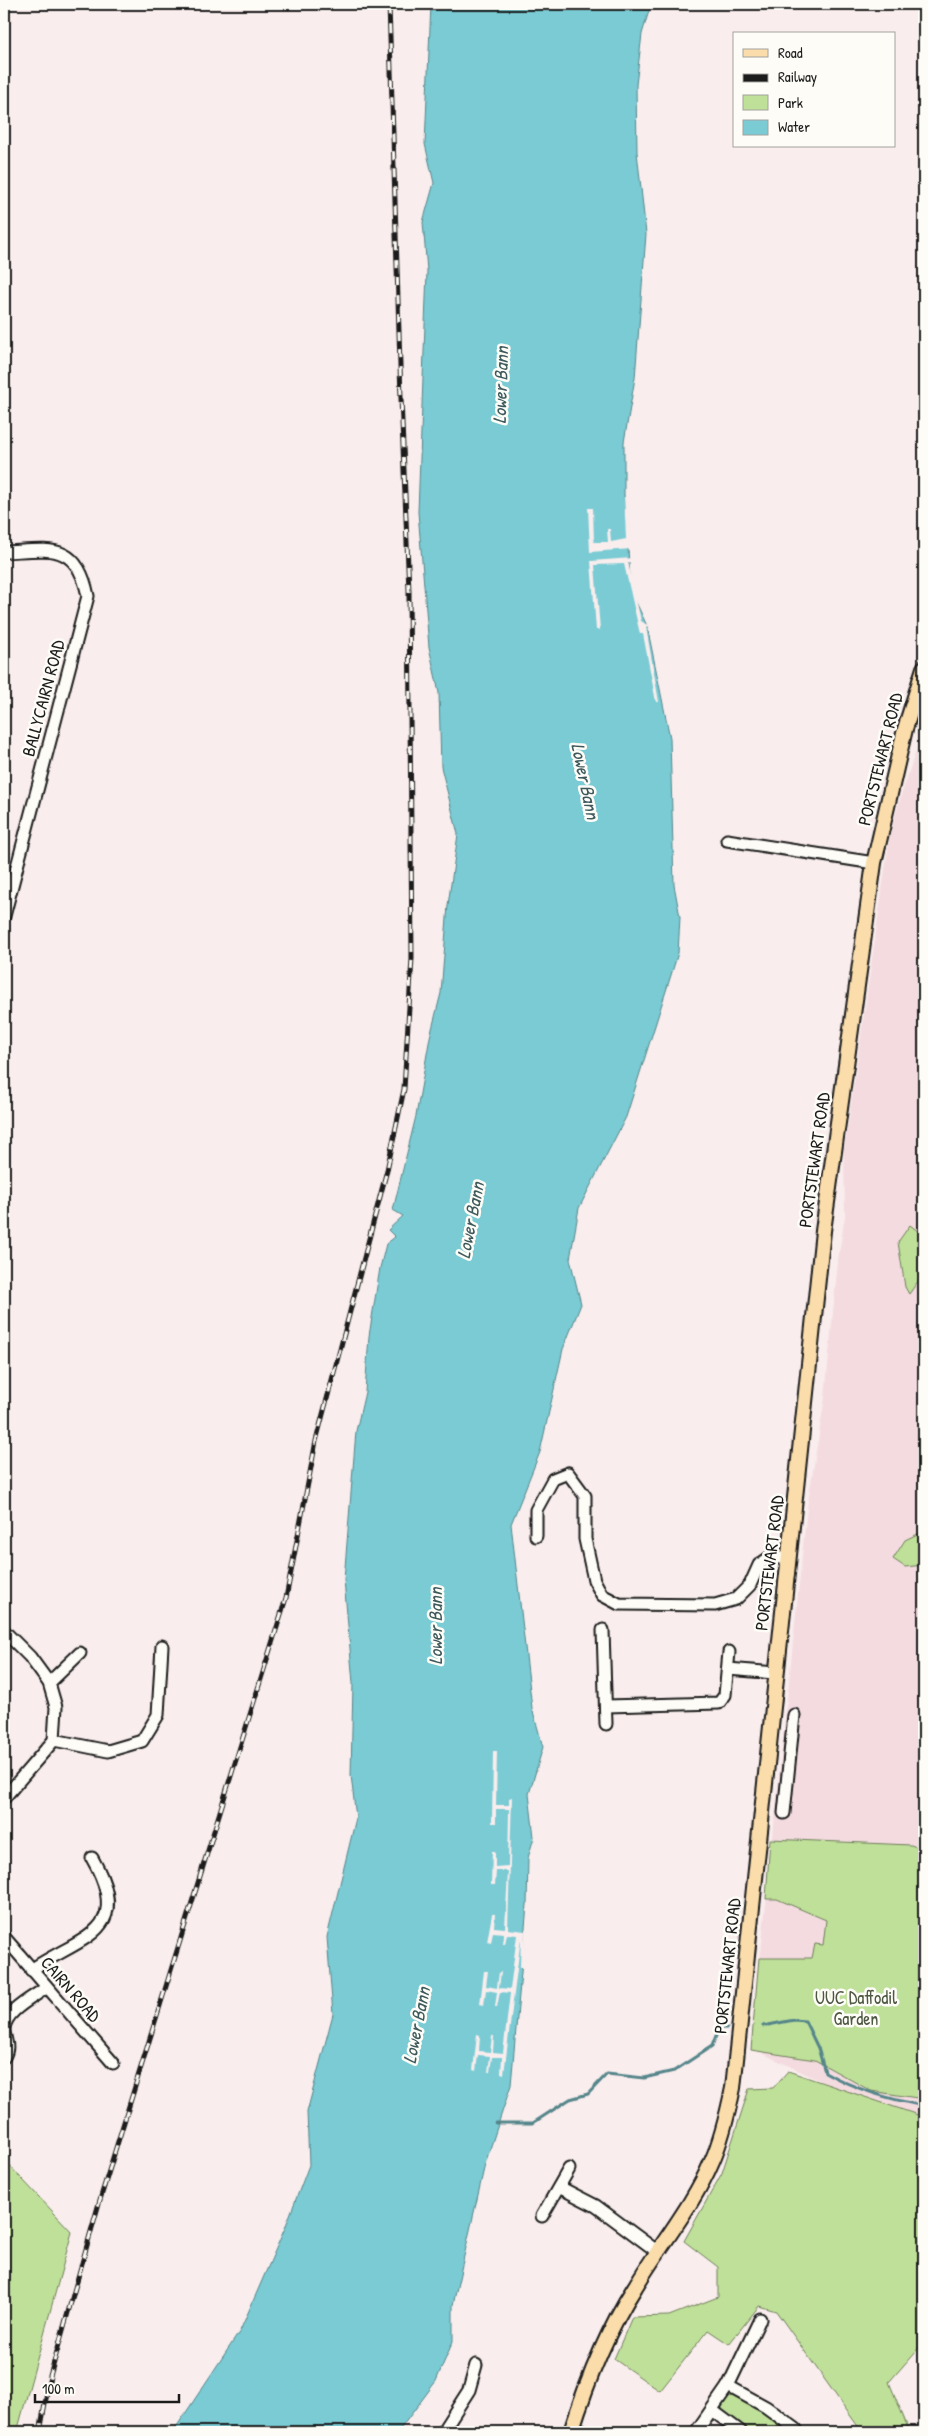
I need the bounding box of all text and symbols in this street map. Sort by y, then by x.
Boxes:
legend [733,32,896,148]
text: Road [778,42,803,63]
text: Railway [778,66,817,87]
text: Park [778,92,803,113]
text: Water [778,116,810,137]
water label: Lower Bann [486,345,514,424]
street label: BALLYCAIRN ROAD [15,637,71,759]
street label: PORTSTEWART ROAD [851,690,909,828]
water label: Lower Bann [565,741,607,823]
street label: PORTSTEWART ROAD [792,1090,836,1229]
water label: Lower Bann [450,1178,490,1260]
street label: PORTSTEWART ROAD [748,1494,790,1632]
water label: Lower Bann [422,1586,448,1665]
street label: PORTSTEWART ROAD [707,1897,747,2035]
street label: CAIRN ROAD [35,1951,107,2028]
water label: Lower Bann [396,1983,436,2065]
park label: UUC Daffodil Garden [815,1985,897,2031]
scale bar [35,2371,179,2403]
text: 100 m [42,2378,75,2399]

